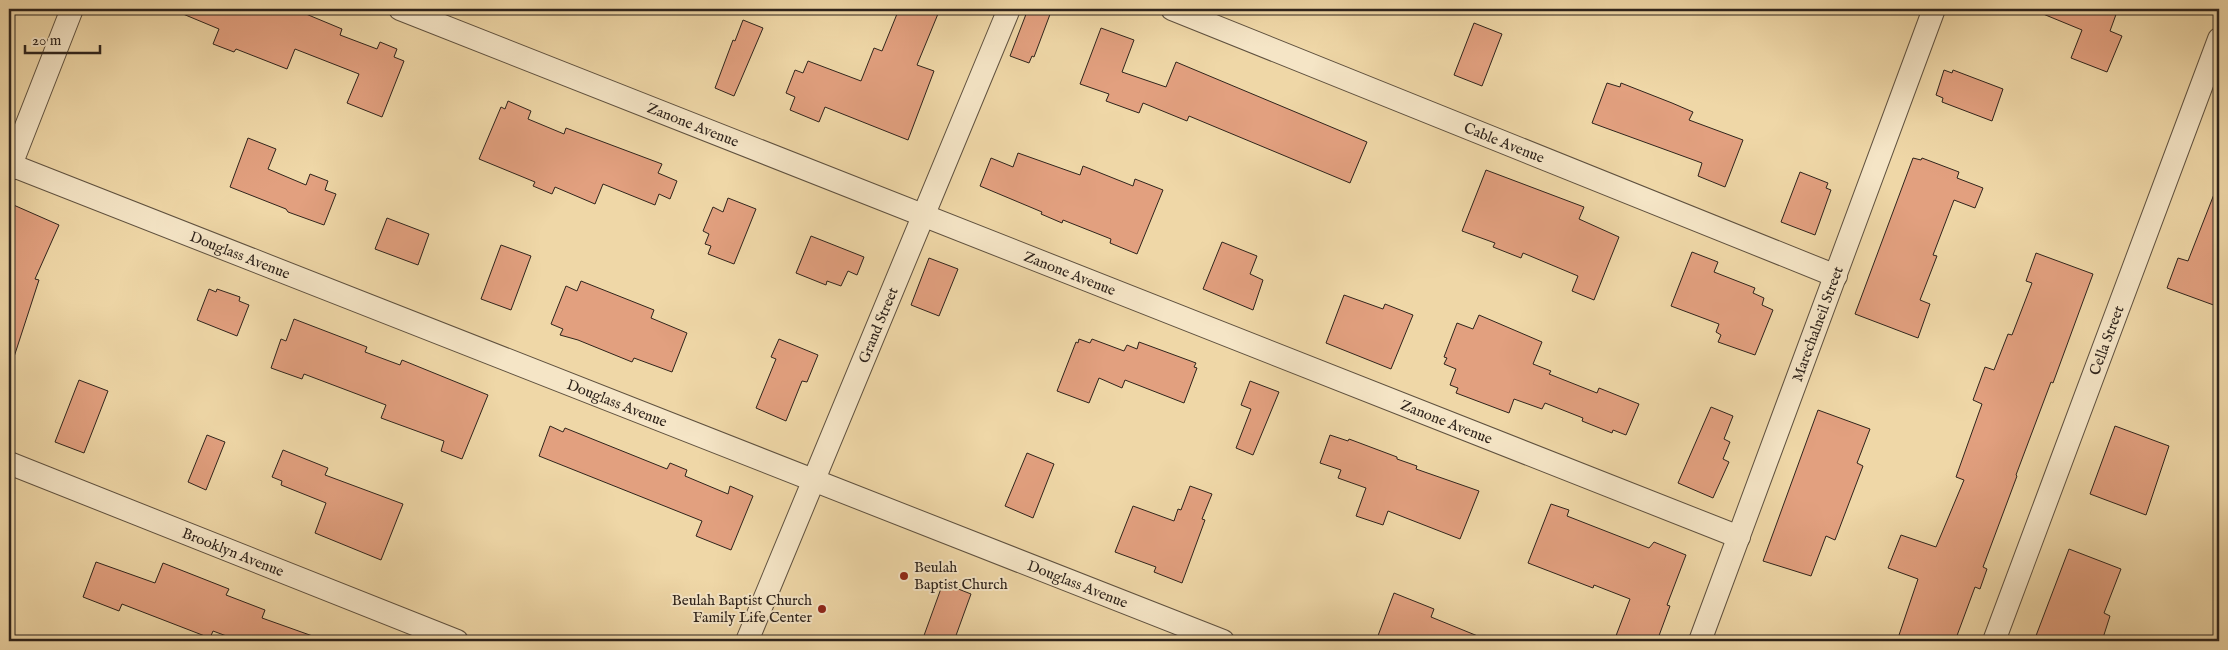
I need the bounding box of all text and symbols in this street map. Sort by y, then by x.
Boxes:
scale bar [25,22,100,54]
text: 20 m [32,31,62,50]
street label: Zanone Avenue [644,98,742,152]
street label: Cable Avenue [1461,118,1547,168]
street label: Douglass Avenue [187,227,293,284]
street label: Zanone Avenue [1021,247,1118,300]
street label: Marechalneil Street [1788,264,1848,385]
street label: Grand Street [854,284,903,366]
street label: Cella Street [2085,303,2129,378]
street label: Douglass Avenue [564,375,670,432]
street label: Zanone Avenue [1398,396,1495,449]
street label: Brooklyn Avenue [179,524,287,581]
street label: Douglass Avenue [1025,556,1131,613]
place label: Beulah Baptist Church [914,558,1008,594]
marker: Beulah Baptist Church [898,570,910,582]
place label: Beulah Baptist Church Family Life Center [672,591,812,627]
marker: Beulah Baptist Church Family Life Center [816,603,828,615]

